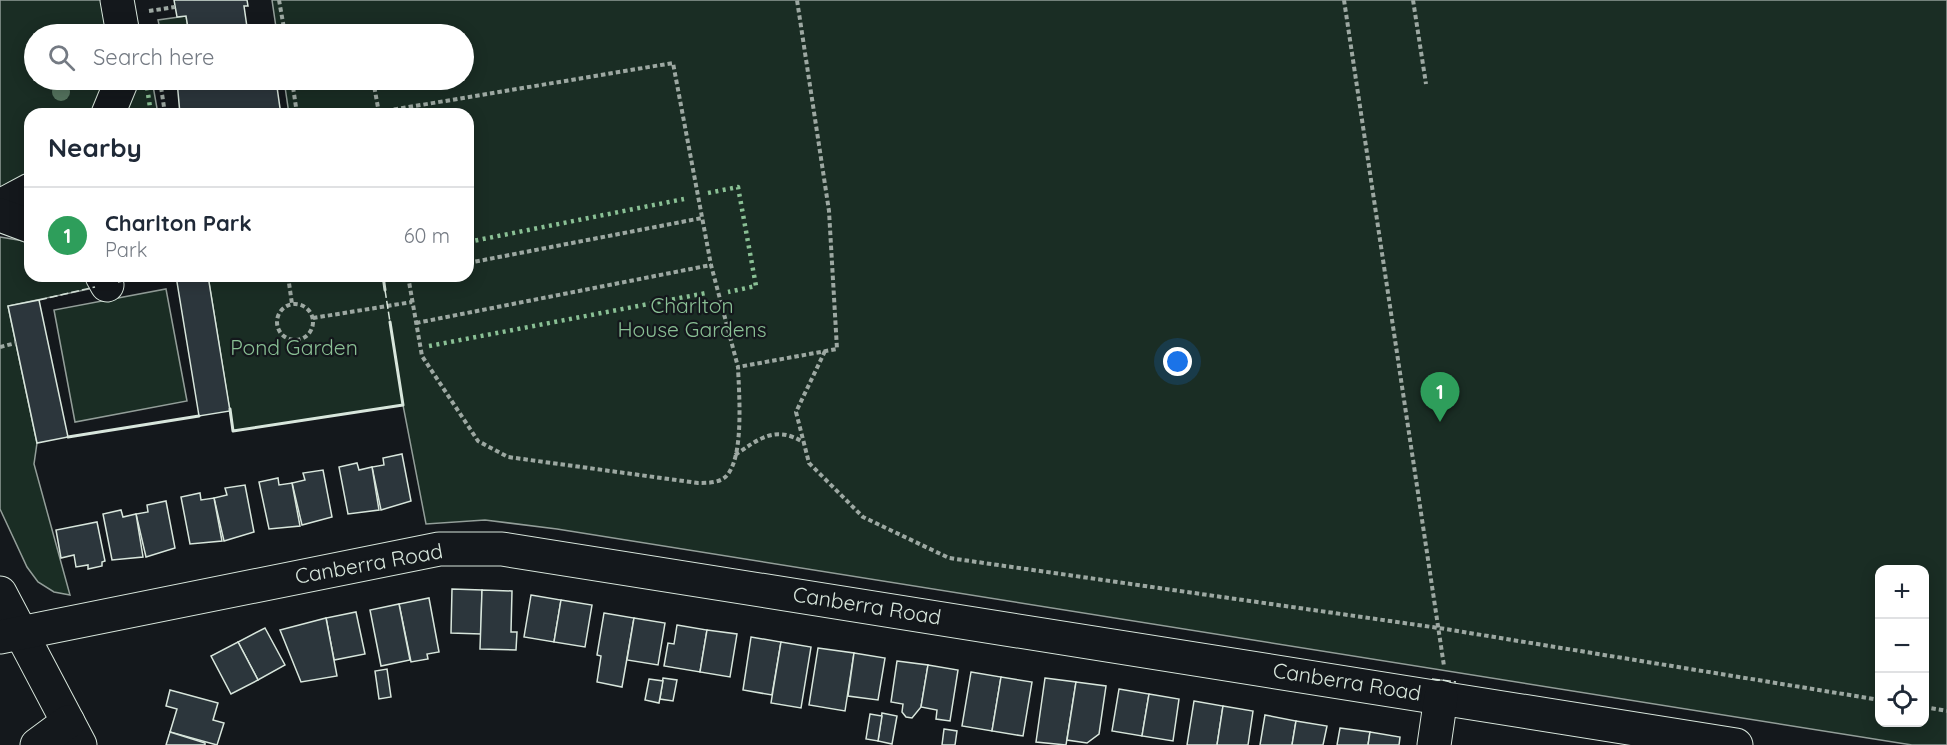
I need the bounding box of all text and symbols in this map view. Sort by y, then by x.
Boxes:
search box [24,24,474,90]
icon: search [45,41,78,74]
text: Search here [93,43,214,71]
text: Nearby [48,131,142,164]
text: Charlton Park [105,209,252,237]
text: 1 [64,223,71,248]
text: 60 m [404,223,450,248]
text: Park [105,237,147,262]
park label: Charlton House Gardens [617,292,767,342]
park label: Pond Garden [230,334,358,360]
your location [1163,347,1192,376]
pin: 1 [1420,372,1460,422]
street label: Canberra Road [293,537,445,589]
map controls [1875,565,1929,727]
button: + [1875,565,1929,619]
street label: Canberra Road [791,580,943,630]
button: − [1875,619,1929,673]
street label: Canberra Road [1271,656,1423,706]
button: locate [1875,673,1929,727]

